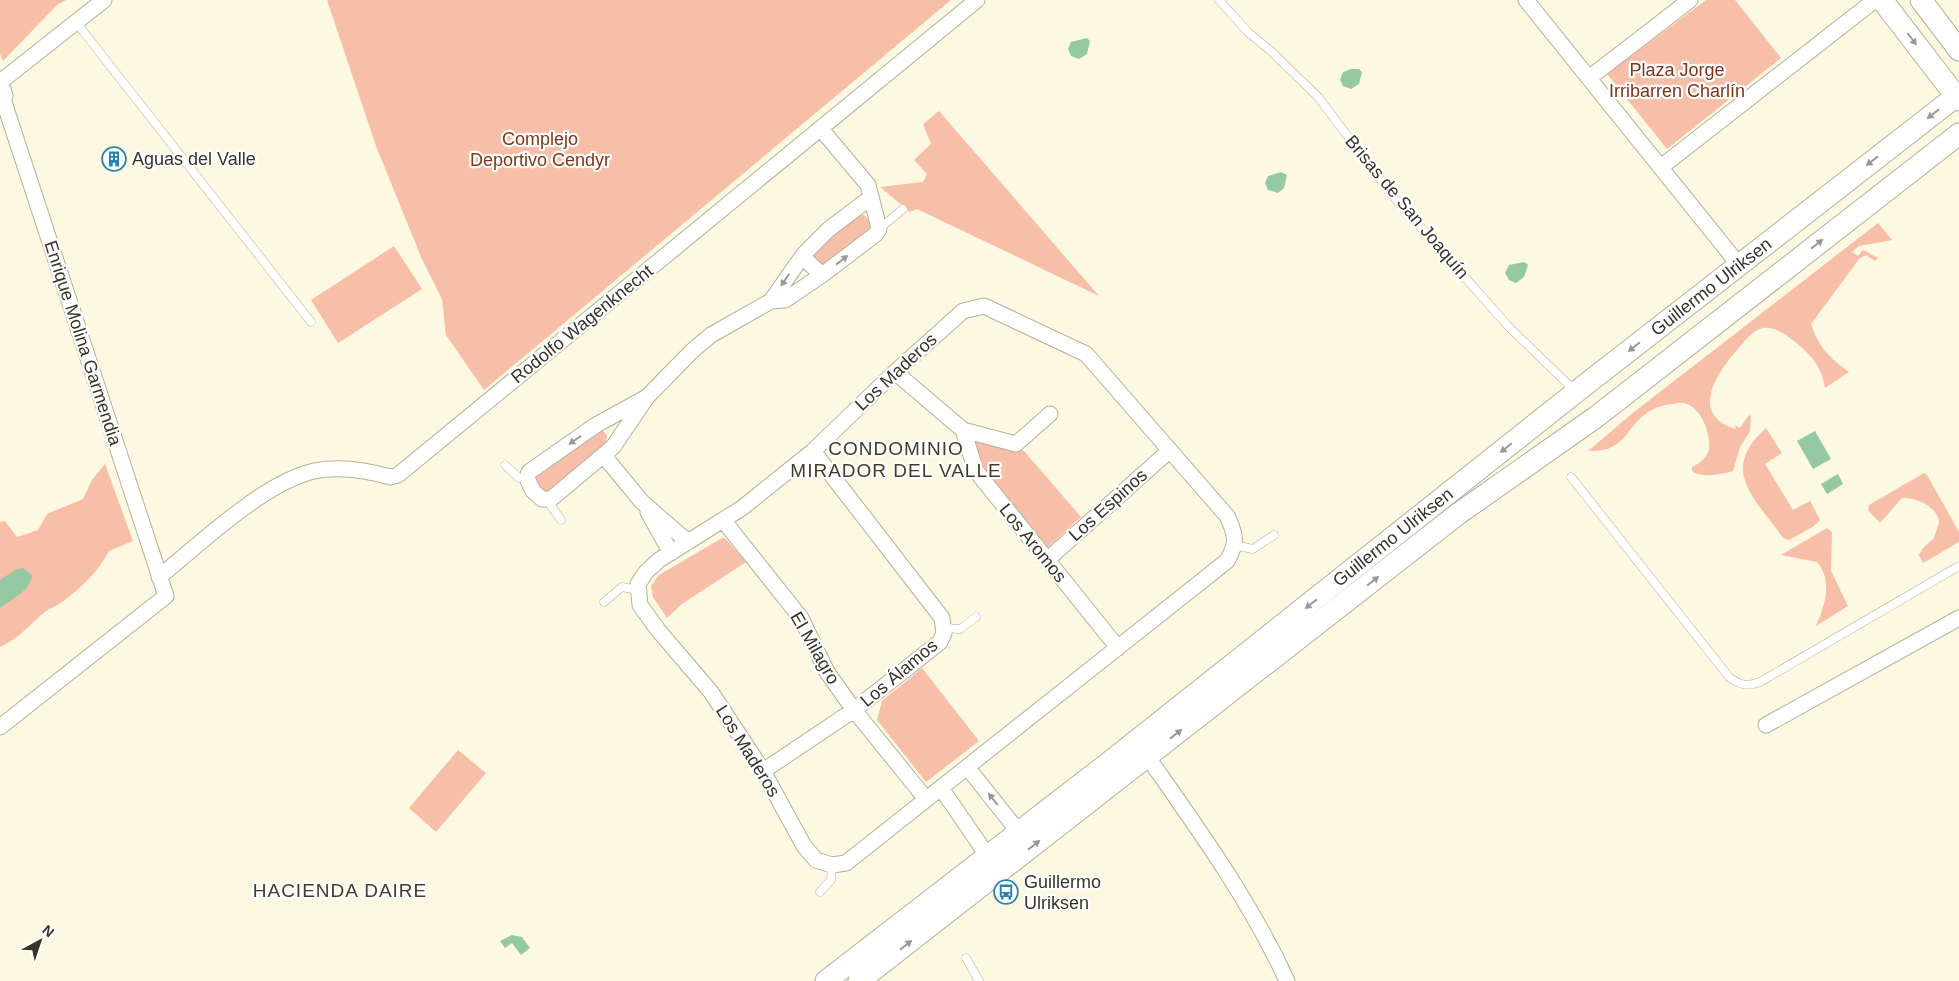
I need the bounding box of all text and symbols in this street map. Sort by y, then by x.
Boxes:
one-way arrow [1906,32,1917,45]
park label: Plaza Jorge Irribarren Charlín [1609,60,1745,101]
one-way arrow [1926,109,1940,119]
park label: Complejo Deportivo Cendyr [470,129,610,170]
street label: Brisas de San Joaquín [1341,131,1473,283]
building icon: Aguas del Valle [101,146,127,172]
place label: Aguas del Valle [132,149,256,169]
one-way arrow [1866,156,1879,167]
street label: Guillermo Ulriksen [1647,234,1775,340]
street label: Enrique Molina Garmendia [40,238,126,449]
one-way arrow [1810,239,1823,250]
one-way arrow [835,254,848,265]
street label: Rodolfo Wagenknecht [507,261,657,387]
one-way arrow [780,273,790,287]
street label: Los Maderos [851,329,941,415]
one-way arrow [1628,342,1641,353]
one-way arrow [568,435,581,445]
district label: CONDOMINIO MIRADOR DEL VALLE [790,438,1002,481]
one-way arrow [1500,443,1513,454]
street label: Los Espinos [1065,465,1151,545]
street label: Guillermo Ulriksen [1329,484,1457,591]
street label: Los Aromos [995,500,1071,586]
one-way arrow [1366,575,1379,586]
one-way arrow [1304,599,1318,609]
street label: El Milagro [786,608,844,688]
street label: Los Álamos [857,635,941,711]
street label: Los Maderos [712,702,784,800]
one-way arrow [1169,729,1182,740]
one-way arrow [987,793,998,806]
one-way arrow [1027,839,1040,850]
place label: Guillermo Ulriksen [1024,872,1101,913]
bus stop icon: Guillermo Ulriksen [993,879,1019,905]
district label: HACIENDA DAIRE [253,880,427,901]
north arrow [15,916,65,966]
text: N [39,922,57,940]
one-way arrow [899,939,912,950]

